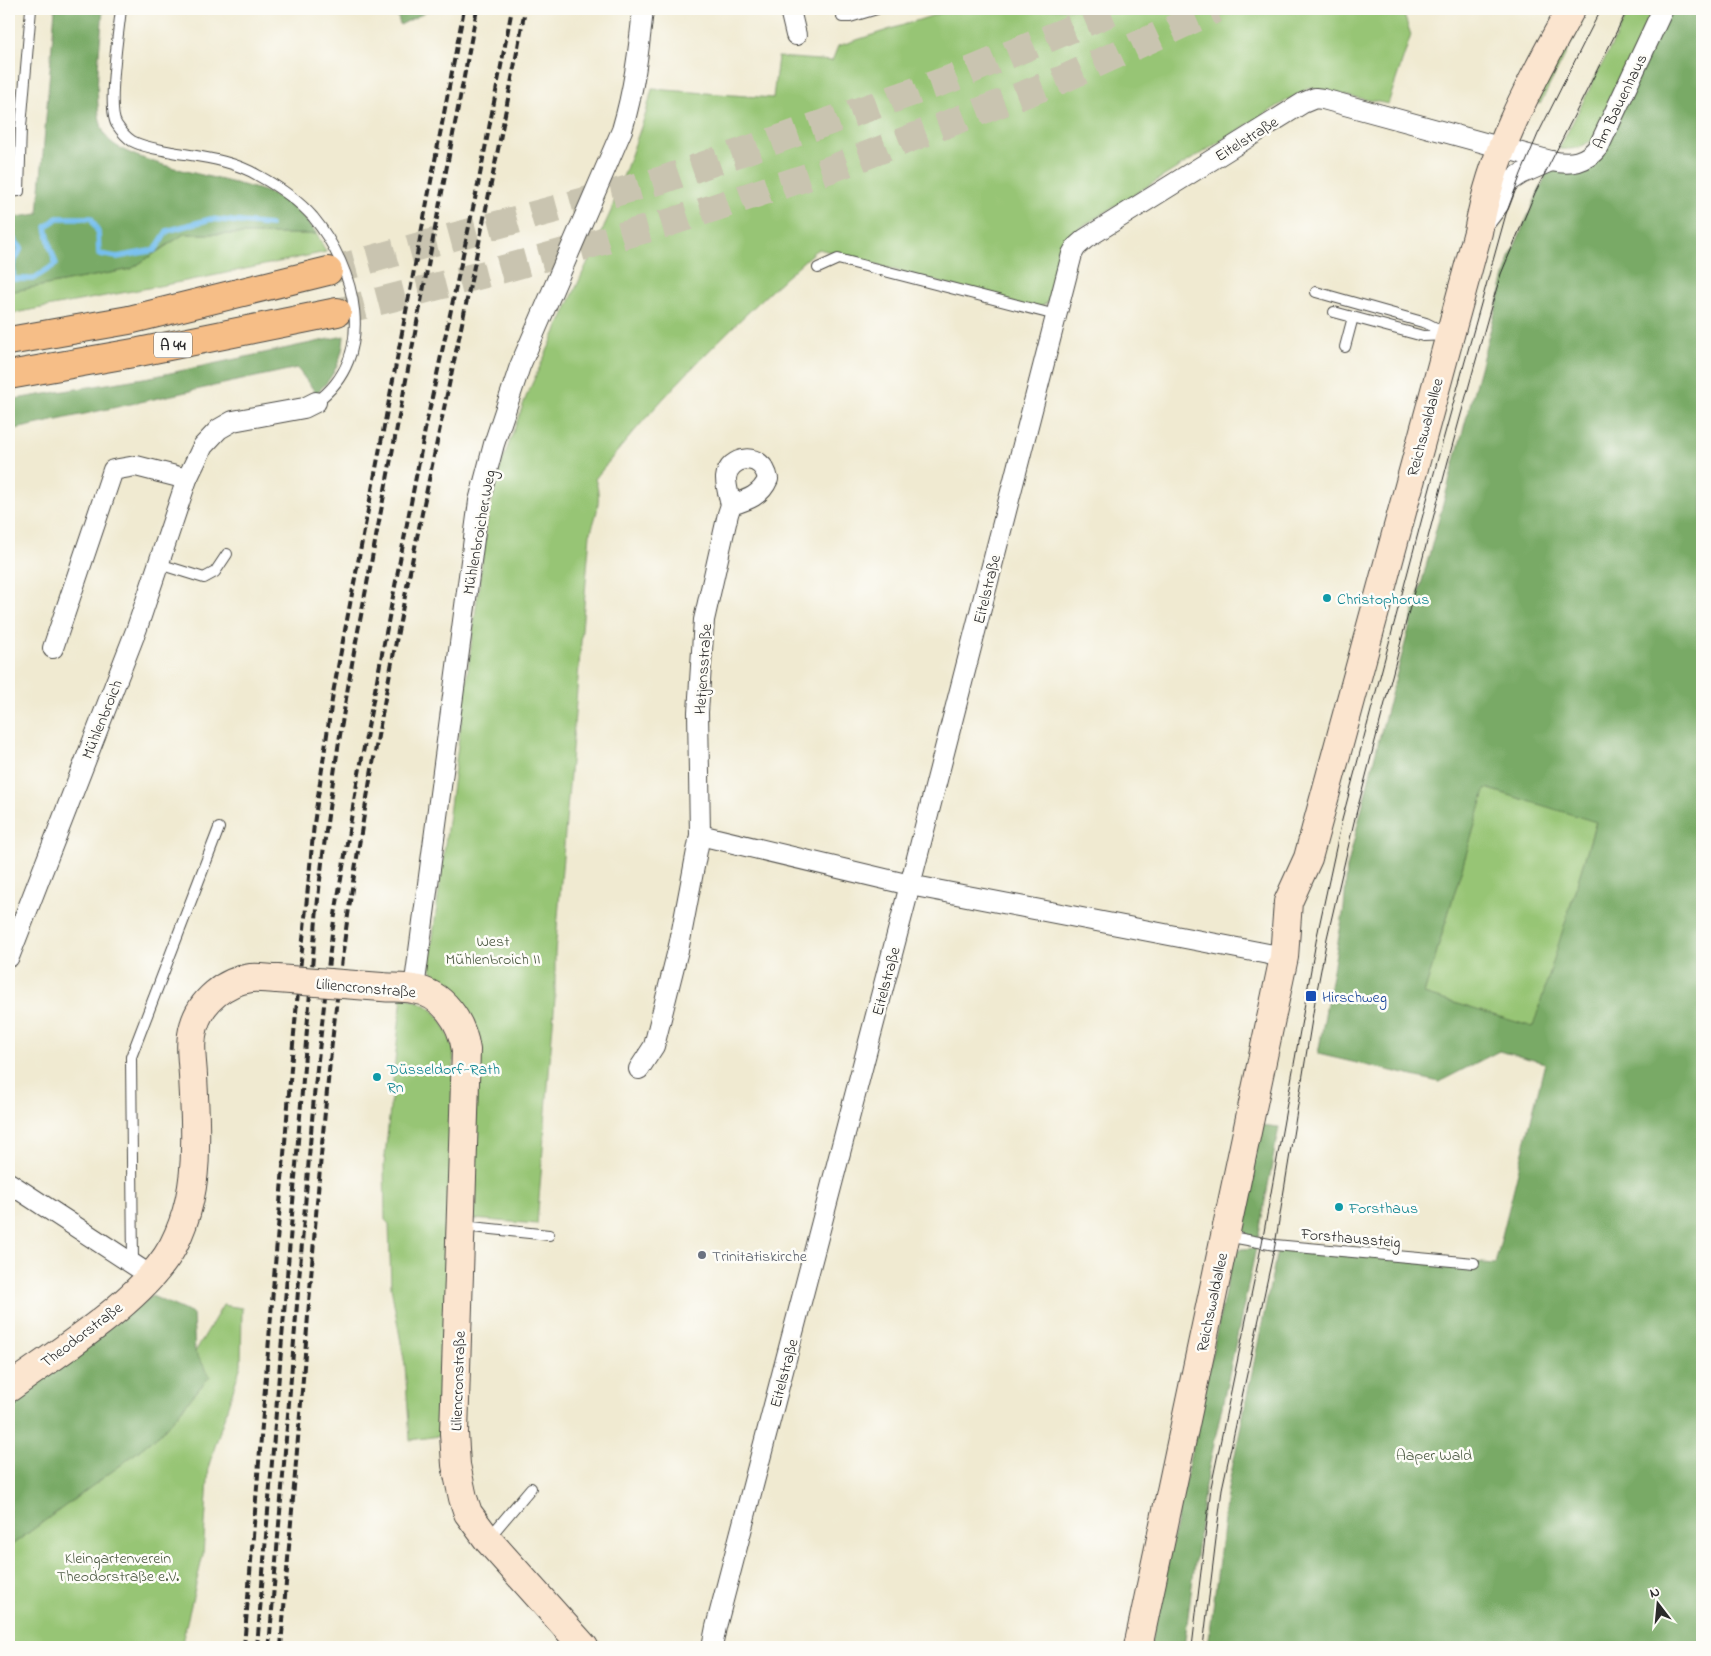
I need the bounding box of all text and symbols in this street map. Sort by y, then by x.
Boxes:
street label: Am Bauenhaus [1587,50,1654,154]
street label: Eitelstraße [1211,110,1284,169]
road number: A 44 [154,332,192,358]
street label: Reichswaldallee [1401,375,1451,479]
street label: Mühlenbroicher Weg [457,468,503,597]
street label: Eitelstraße [968,552,1008,627]
place label: Christophorus [1337,588,1429,612]
marker: Christophorus [1321,592,1333,604]
street label: Hetjensstraße [689,622,719,715]
street label: Mühlenbroich [76,677,130,763]
park label: West Mühlenbroich II [446,930,541,972]
street label: Eitelstraße [866,944,908,1019]
street label: Liliencronstraße [315,973,418,1005]
place label: Hirschweg [1322,986,1387,1010]
marker: Hirschweg [1304,989,1318,1003]
place label: Düsseldorf-Rath Rn [386,1058,500,1100]
marker: Düsseldorf-Rath Rn [371,1071,383,1083]
place label: Forsthaus [1348,1197,1418,1221]
marker: Forsthaus [1333,1201,1345,1213]
street label: Forsthaussteig [1299,1223,1402,1255]
place label: Trinitatiskirche [712,1245,808,1269]
marker: Trinitatiskirche [696,1249,708,1261]
street label: Reichswaldallee [1191,1250,1235,1354]
street label: Theodorstraße [36,1296,129,1374]
street label: Liliencronstraße [445,1330,473,1432]
street label: Eitelstraße [764,1336,806,1411]
park label: Aaper Wald [1396,1444,1472,1468]
park label: Kleingartenverein Theodorstraße e.V. [57,1547,179,1589]
north arrow [1634,1578,1684,1628]
text: N [1647,1582,1662,1604]

